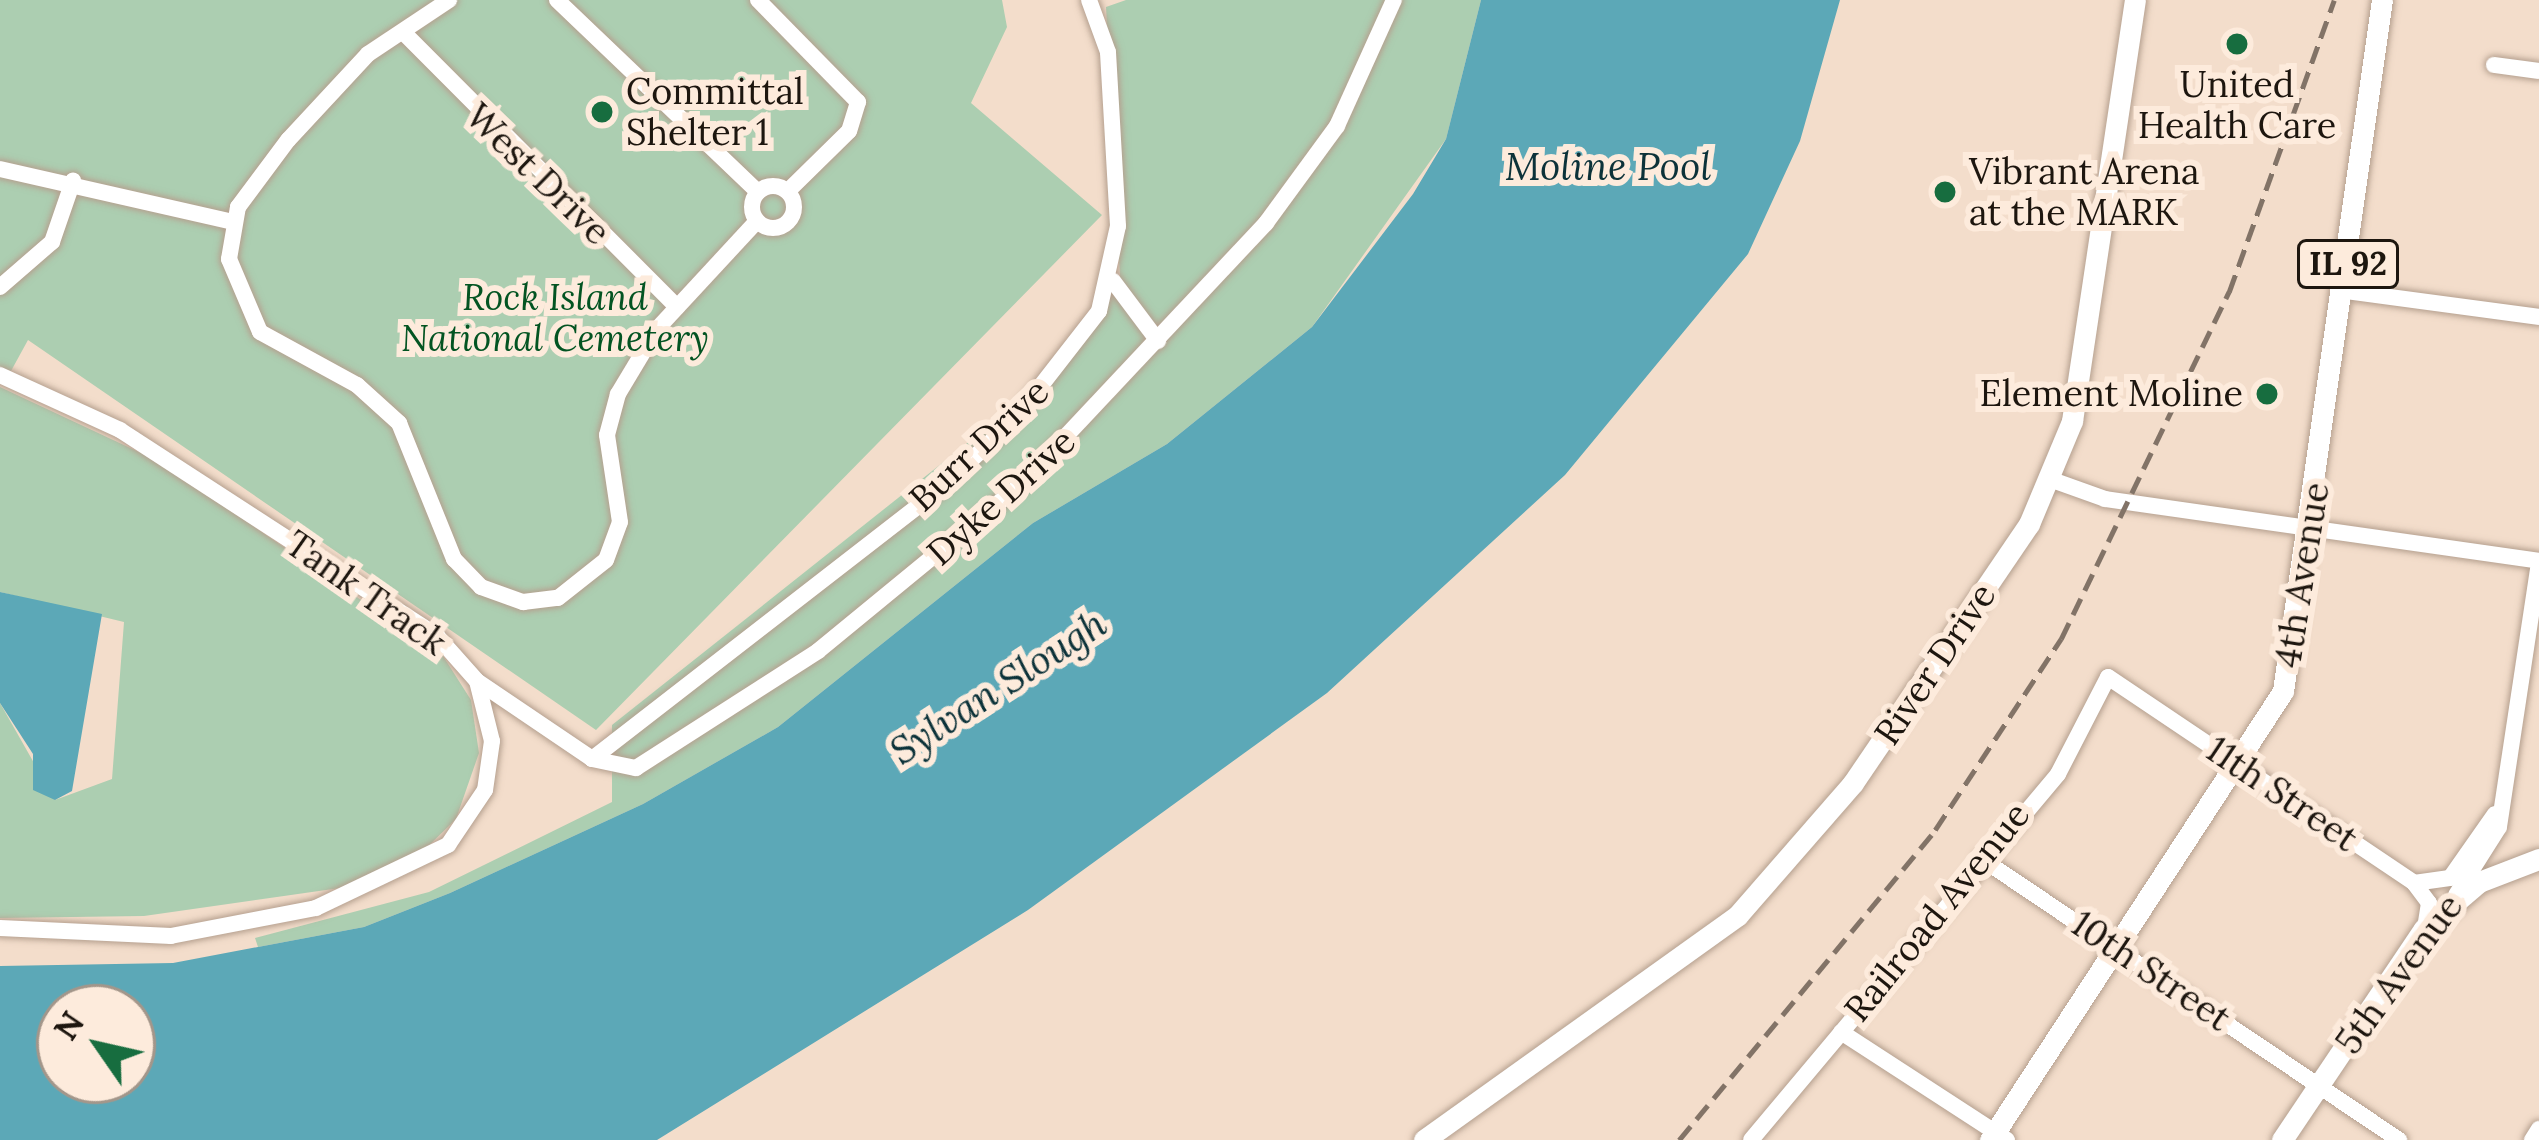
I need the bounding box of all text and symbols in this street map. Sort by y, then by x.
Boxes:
marker: United Health Care [2224,31,2250,57]
place label: United Health Care [2138,62,2336,147]
place label: Committal Shelter 1 [626,69,804,154]
street label: West Drive [457,95,619,253]
marker: Committal Shelter 1 [589,99,615,125]
water label: Moline Pool [1505,143,1711,189]
place label: Vibrant Arena at the MARK [1969,149,2200,234]
marker: Vibrant Arena at the MARK [1932,179,1958,205]
road number: IL 92 [2297,237,2399,291]
park label: Rock Island National Cemetery [401,275,709,360]
street label: Burr Drive [901,370,1057,520]
place label: Element Moline [1980,372,2243,416]
marker: Element Moline [2254,381,2280,407]
street label: Dyke Drive [918,419,1084,575]
street label: 4th Avenue [2266,479,2338,671]
street label: Tank Track [277,522,455,664]
street label: River Drive [1865,575,2005,753]
water label: Sylvan Slough [881,600,1115,774]
street label: 11th Street [2198,728,2366,860]
street label: Railroad Avenue [1835,794,2039,1030]
street label: 5th Avenue [2327,886,2471,1062]
street label: 10th Street [2063,902,2239,1040]
north arrow [36,984,156,1104]
text: N [44,1003,93,1048]

